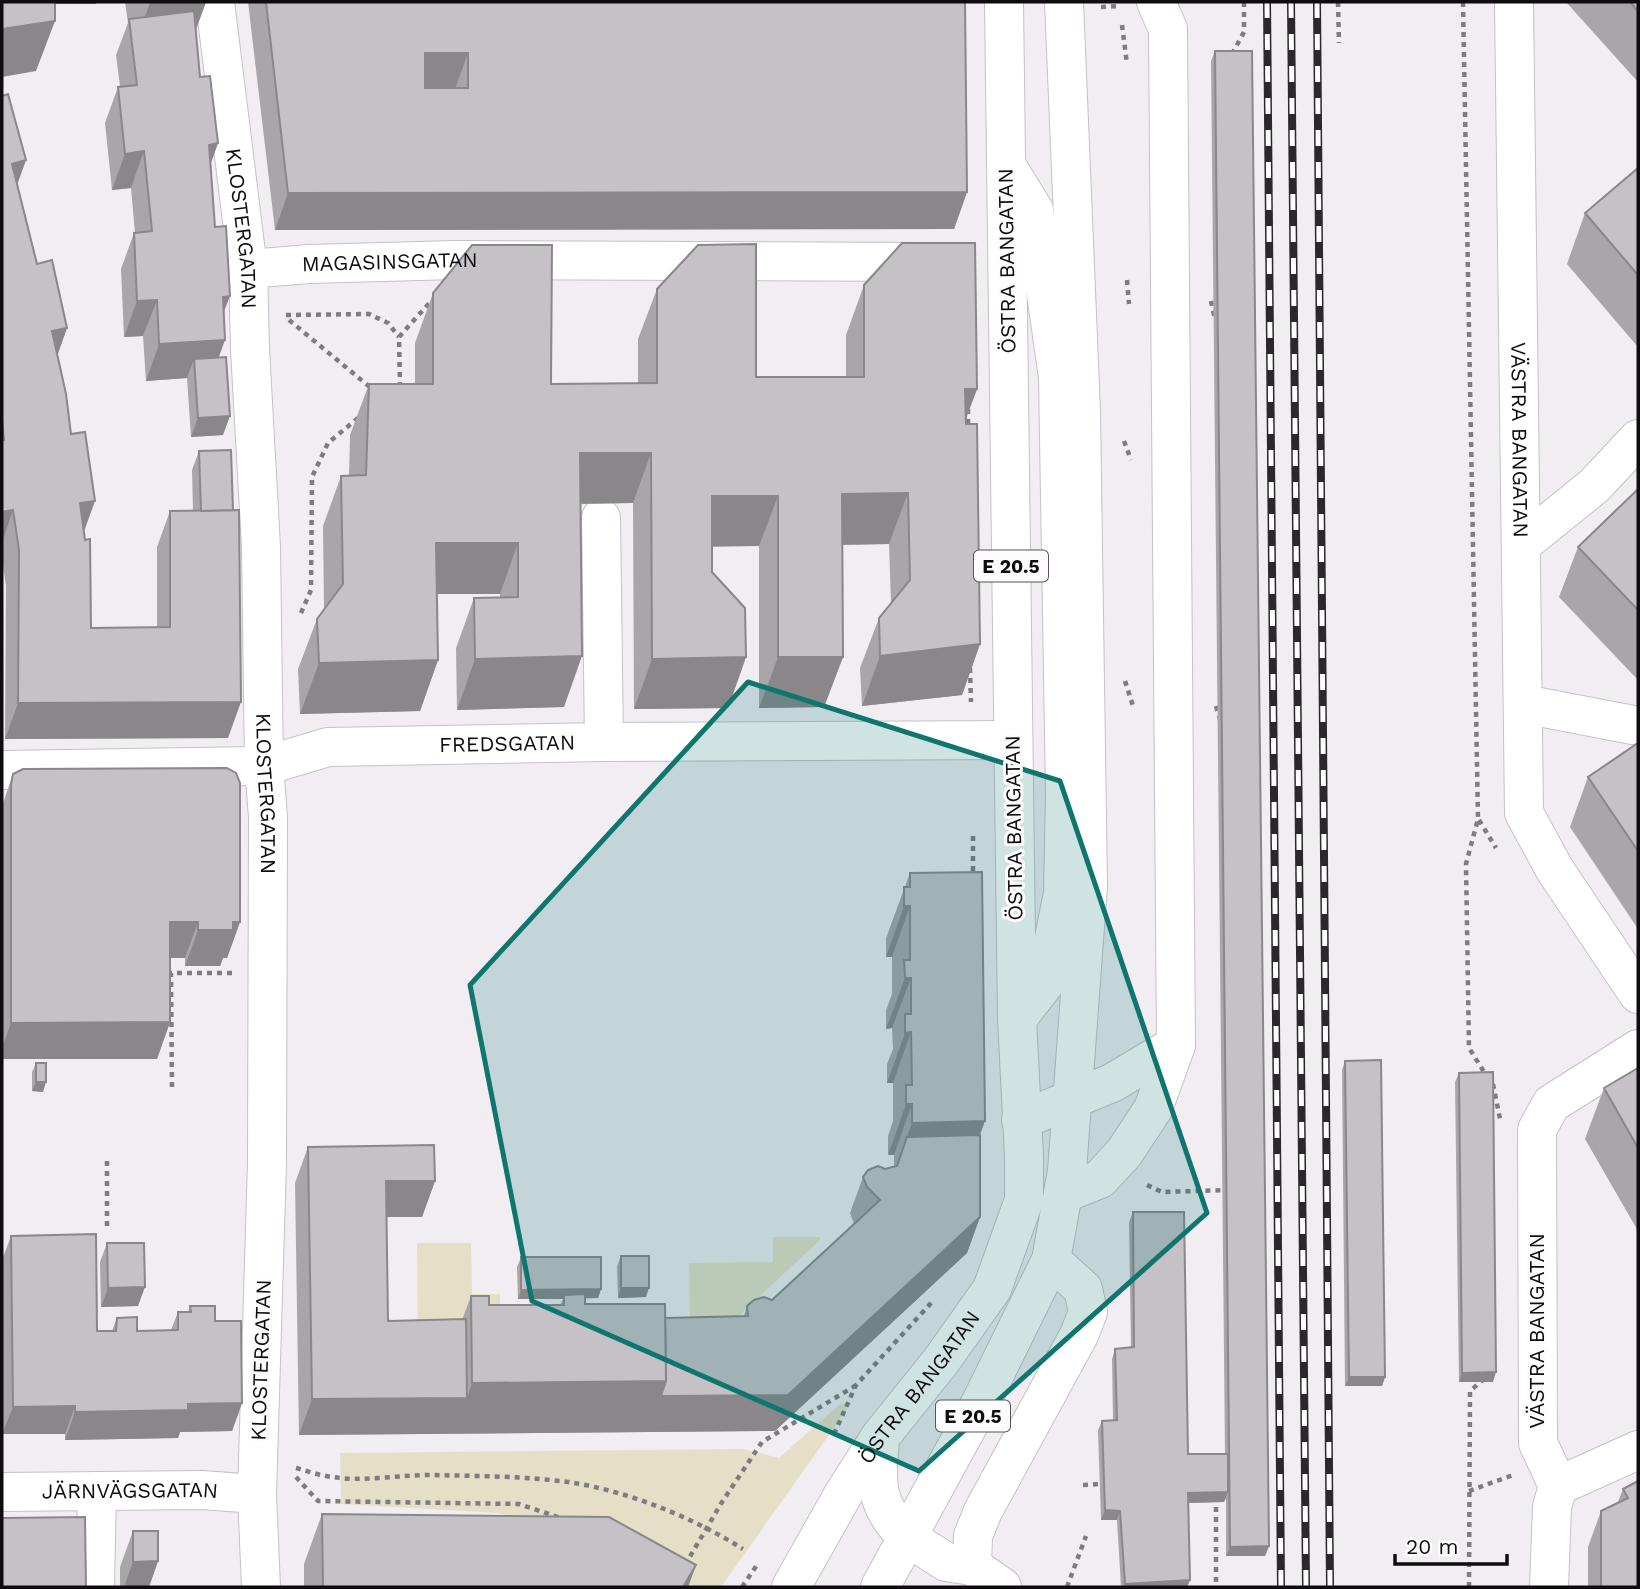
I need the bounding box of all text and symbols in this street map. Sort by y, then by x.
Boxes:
street label: KLOSTERGATAN [221,146,262,309]
street label: ÖSTRA BANGATAN [992,168,1021,354]
street label: MAGASINSGATAN [301,247,478,276]
street label: VÄSTRA BANGATAN [1506,342,1534,538]
road number: E 20.5 [974,551,1048,582]
street label: KLOSTERGATAN [251,713,281,874]
street label: FREDSGATAN [439,730,575,757]
street label: ÖSTRA BANGATAN [999,735,1028,921]
street label: VÄSTRA BANGATAN [1524,1233,1549,1429]
street label: KLOSTERGATAN [245,1279,276,1441]
street label: ÖSTRA BANGATAN [853,1305,985,1468]
road number: E 20.5 [936,1400,1010,1432]
street label: JÄRNVÄGSGATAN [42,1477,219,1504]
scale bar [1395,1522,1507,1566]
text: 20 m [1406,1534,1458,1559]

